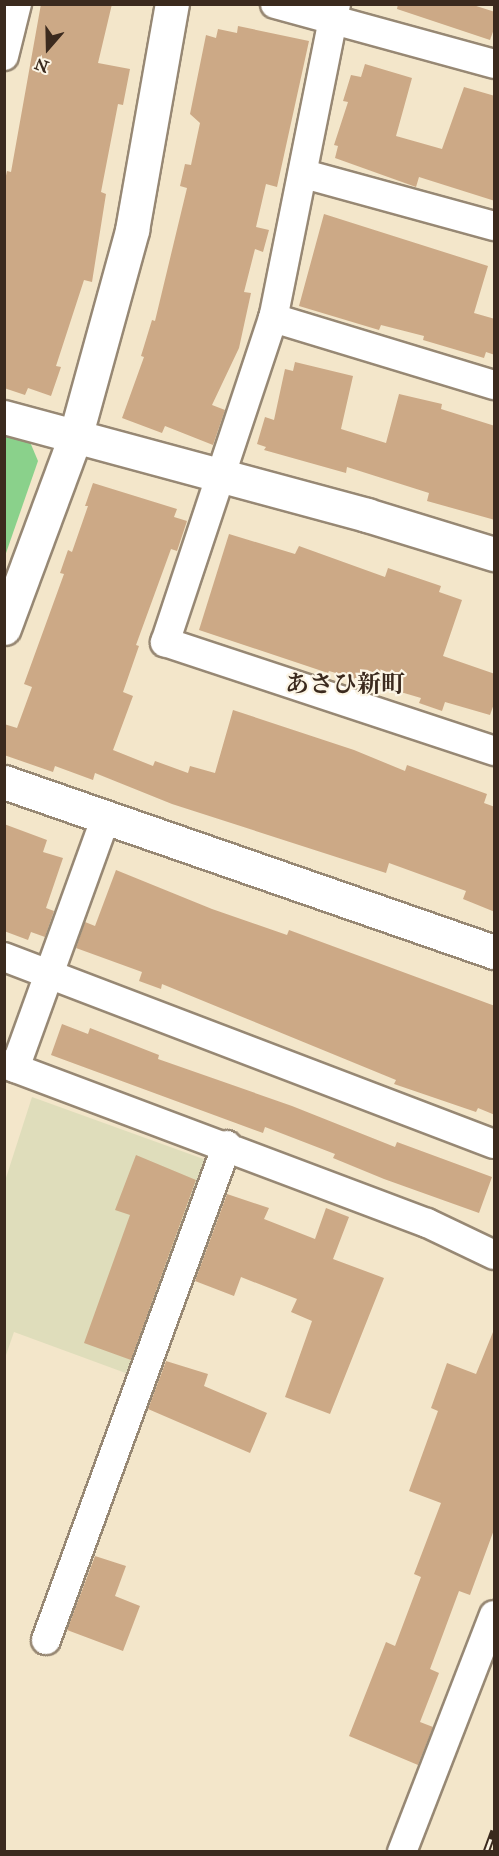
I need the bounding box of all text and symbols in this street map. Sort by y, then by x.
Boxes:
north arrow [18,18,78,78]
text: N [32,54,51,77]
district label: あさひ新町 [285,671,405,699]

